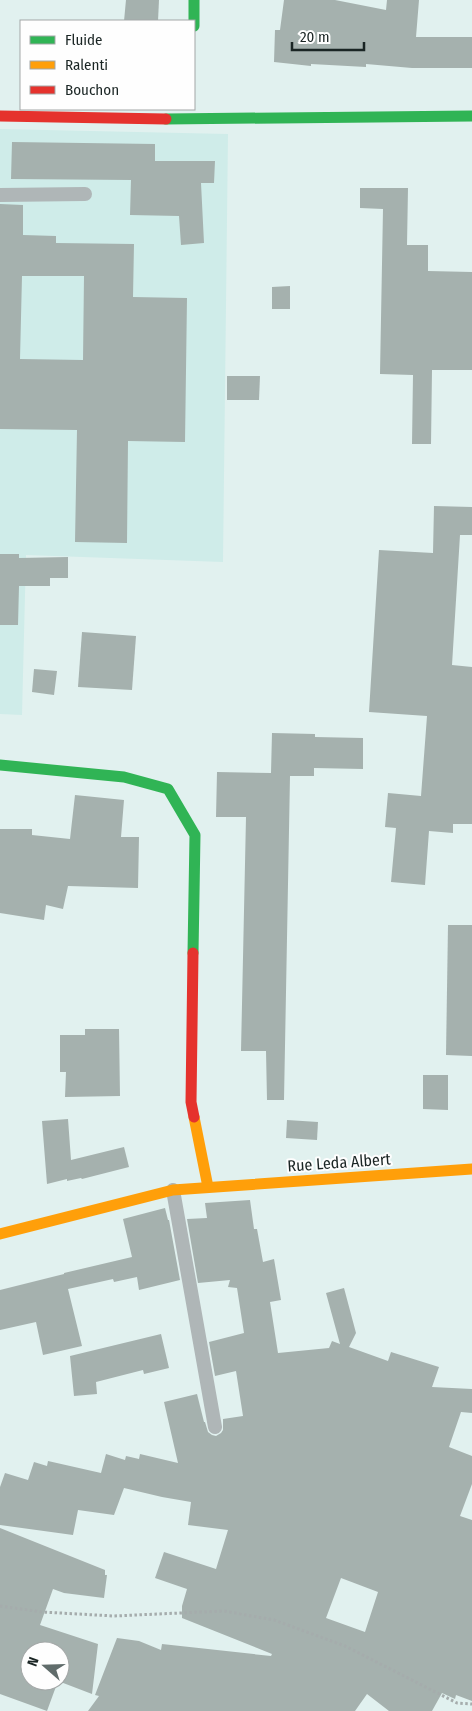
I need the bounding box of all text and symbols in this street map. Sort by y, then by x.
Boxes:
legend [20,20,195,110]
scale bar [292,20,364,52]
text: 20 m [300,28,330,46]
text: Fluide [65,31,102,49]
text: Ralenti [65,56,108,74]
text: Bouchon [65,81,119,99]
street label: Rue Leda Albert [287,1149,392,1176]
north arrow [20,1641,70,1691]
text: N [24,1655,43,1669]

